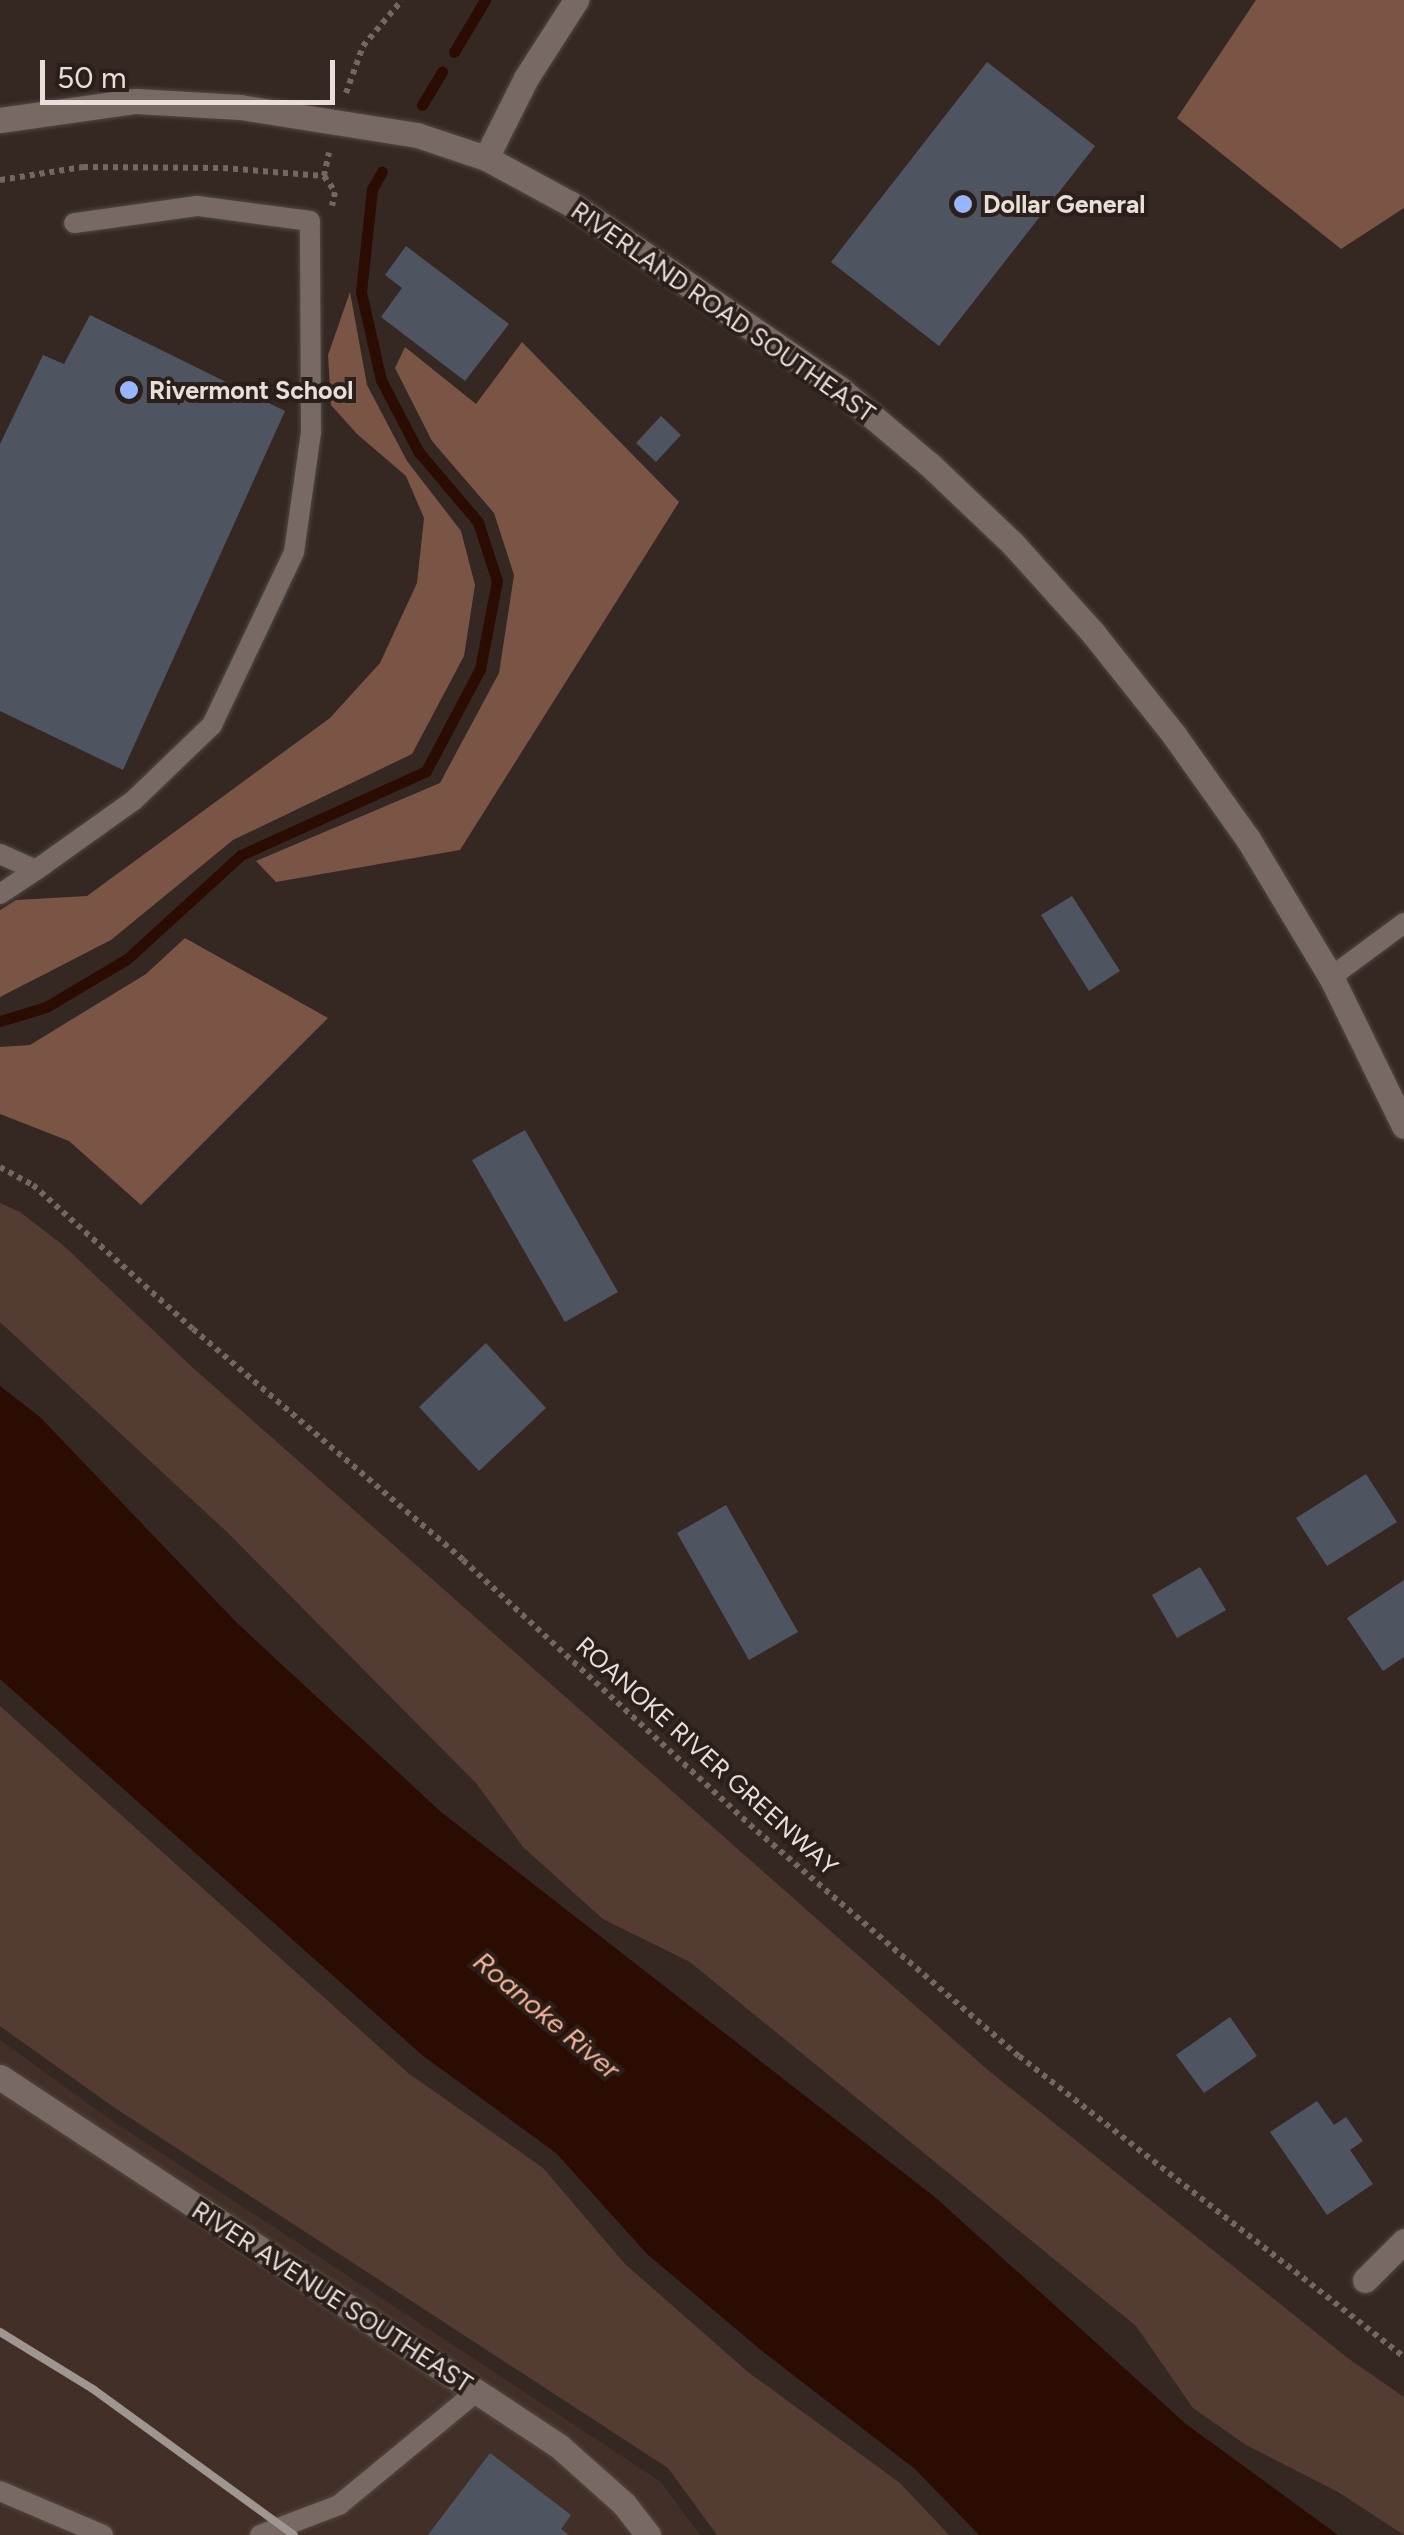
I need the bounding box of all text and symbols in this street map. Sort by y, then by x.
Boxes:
scale bar [45,40,340,102]
text: 50 m [57,59,126,96]
place label: Dollar General [983,189,1145,219]
marker: Dollar General [952,193,974,215]
street label: RIVERLAND ROAD SOUTHEAST [565,195,881,429]
place label: Rivermont School [149,375,353,405]
marker: Rivermont School [118,379,140,401]
street label: ROANOKE RIVER GREENWAY [570,1630,844,1882]
water label: Roanoke River [467,1944,627,2086]
street label: RIVER AVENUE SOUTHEAST [186,2195,478,2399]

